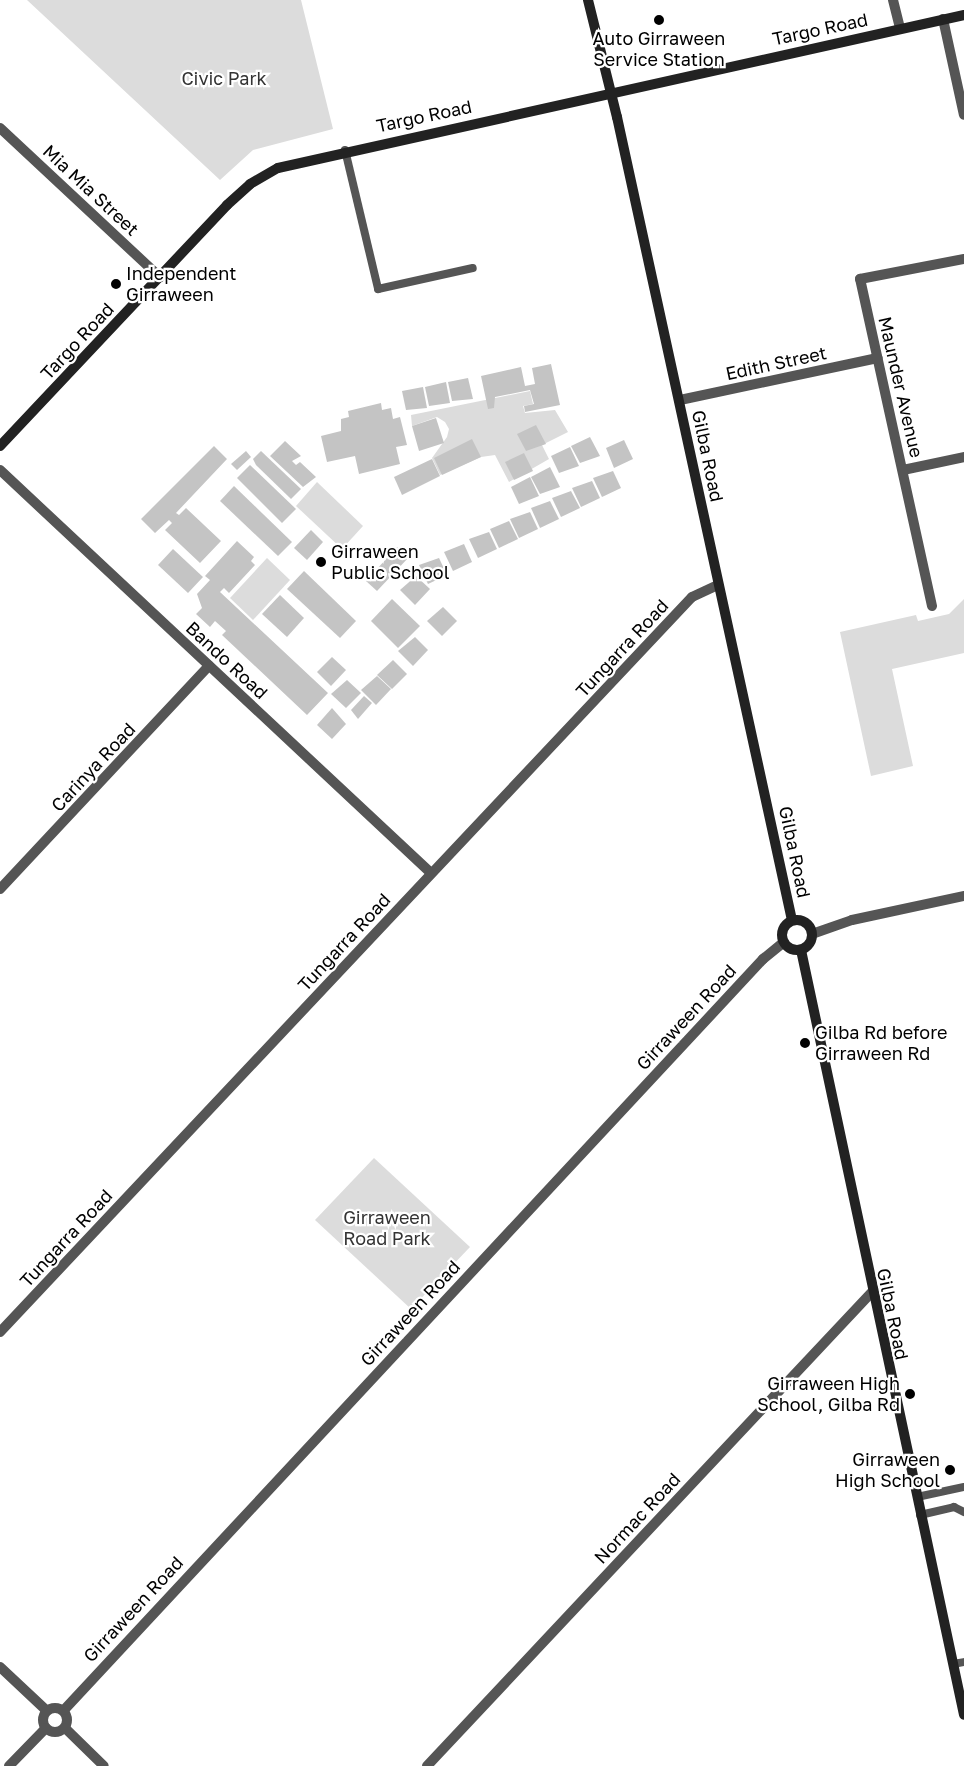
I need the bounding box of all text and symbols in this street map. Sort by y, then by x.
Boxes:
street label: Targo Road [770,8,870,50]
marker: Auto Girraween Service Station [653,14,665,26]
place label: Auto Girraween Service Station [593,28,725,70]
park label: Civic Park [181,67,267,89]
street label: Targo Road [374,95,474,137]
street label: Mia Mia Street [39,140,143,240]
place label: Independent Girraween [126,263,236,306]
marker: Independent Girraween [110,278,122,290]
street label: Targo Road [36,298,118,384]
street label: Maunder Avenue [874,314,928,460]
street label: Edith Street [724,342,828,384]
street label: Gilba Road [688,408,728,504]
place label: Girraween Public School [331,541,449,584]
marker: Girraween Public School [315,556,327,568]
street label: Tungarra Road [571,595,673,701]
street label: Bando Road [182,617,272,703]
street label: Carinya Road [46,718,140,816]
street label: Gilba Road [775,804,815,900]
street label: Tungarra Road [293,889,395,995]
street label: Girraween Road [632,960,740,1074]
place label: Gilba Rd before Girraween Rd [815,1022,947,1064]
marker: Gilba Rd before Girraween Rd [799,1037,811,1049]
street label: Tungarra Road [15,1185,117,1291]
park label: Girraween Road Park [343,1207,431,1250]
street label: Girraween Road [356,1256,464,1370]
street label: Gilba Road [873,1266,913,1362]
place label: Girraween High School, Gilba Rd [757,1373,900,1416]
marker: Girraween High School, Gilba Rd [904,1388,916,1400]
place label: Girraween High School [835,1449,940,1492]
marker: Girraween High School [944,1464,956,1476]
street label: Normac Road [590,1468,684,1568]
street label: Girraween Road [79,1552,187,1666]

